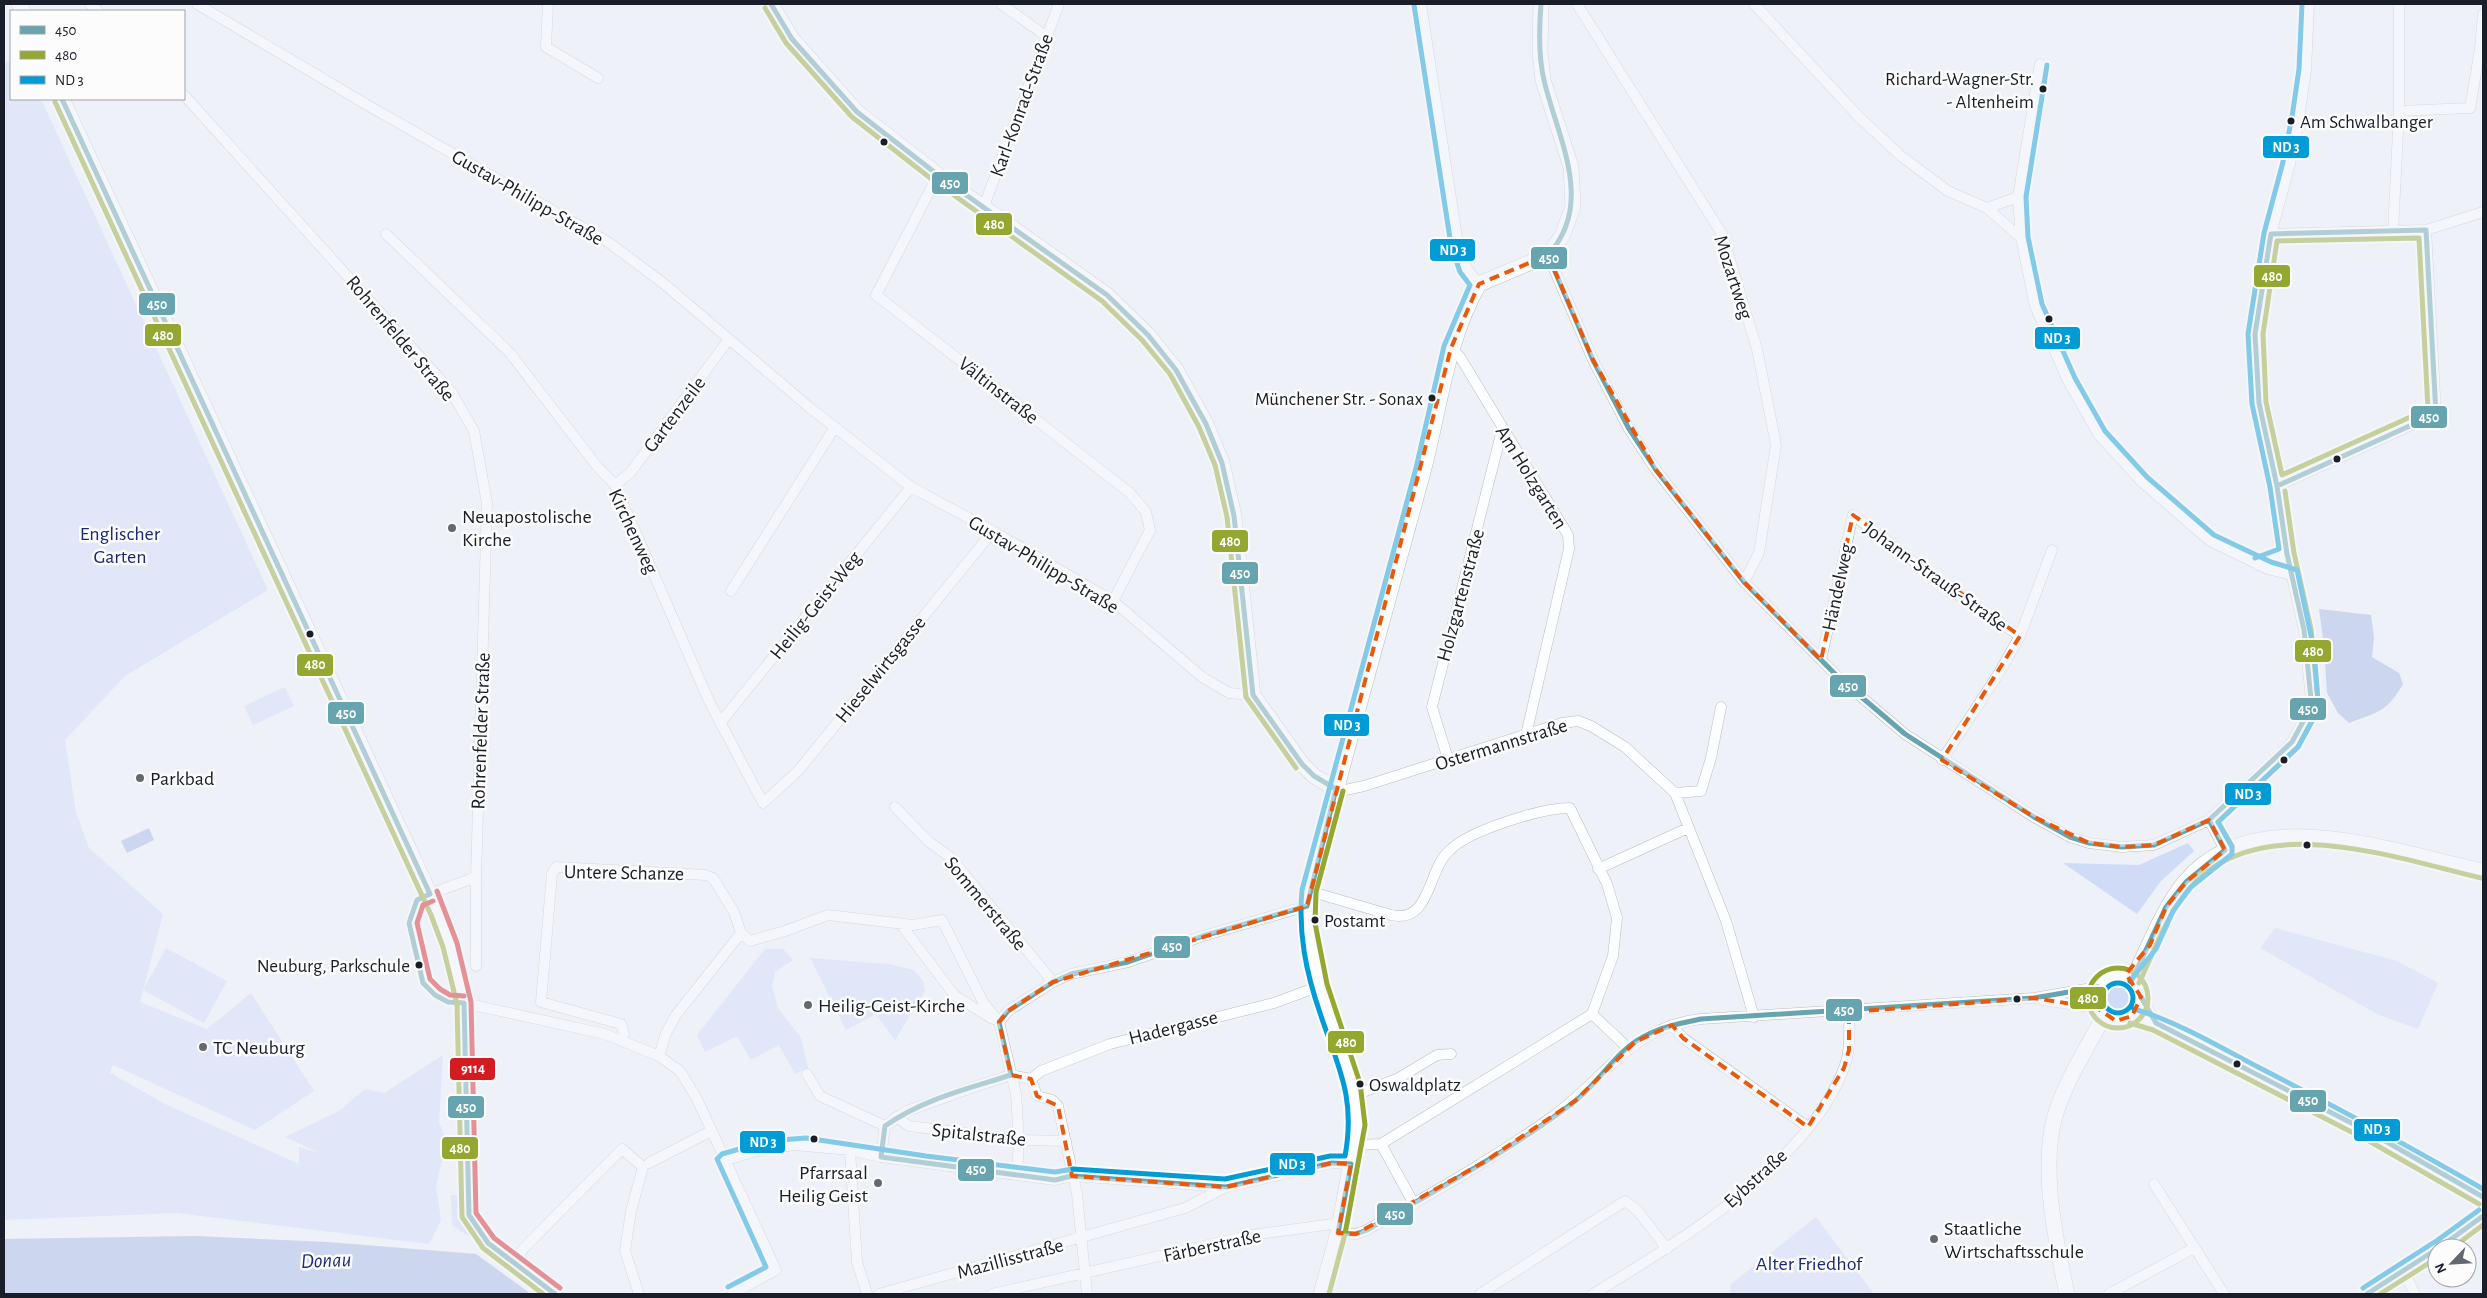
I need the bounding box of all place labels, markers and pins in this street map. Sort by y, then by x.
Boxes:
place label: Richard-Wagner-Str. - Altenheim [1885,70,2034,112]
marker: Richard-Wagner-Str. - Altenheim [2038,84,2048,94]
place label: Am Schwalbanger [2300,113,2433,132]
marker: Am Schwalbanger [2286,116,2296,126]
unlabelled marker [879,137,889,147]
unlabelled marker [2044,314,2054,324]
place label: Münchener Str. - Sonax [1255,390,1423,409]
marker: Münchener Str. - Sonax [1427,393,1437,403]
unlabelled marker [2332,454,2342,464]
place label: Neuapostolische Kirche [462,507,592,550]
marker: Neuapostolische Kirche [446,522,458,534]
unlabelled marker [305,629,315,639]
unlabelled marker [2279,755,2289,765]
place label: Parkbad [150,769,214,789]
marker: Parkbad [134,772,146,784]
unlabelled marker [2302,840,2312,850]
place label: Postamt [1324,912,1385,931]
marker: Postamt [1310,915,1320,925]
place label: Neuburg, Parkschule [257,957,410,976]
marker: Neuburg, Parkschule [414,960,424,970]
unlabelled marker [2012,994,2022,1004]
place label: Heilig-Geist-Kirche [818,996,965,1016]
marker: Heilig-Geist-Kirche [802,999,814,1011]
place label: TC Neuburg [213,1038,305,1058]
marker: TC Neuburg [197,1041,209,1053]
unlabelled marker [2232,1059,2242,1069]
place label: Oswaldplatz [1369,1076,1461,1095]
marker: Oswaldplatz [1355,1079,1365,1089]
unlabelled marker [809,1134,819,1144]
place label: Pfarrsaal Heilig Geist [778,1163,869,1206]
marker: Pfarrsaal Heilig Geist [872,1177,884,1189]
place label: Staatliche Wirtschaftsschule [1944,1219,2084,1262]
marker: Staatliche Wirtschaftsschule [1928,1233,1940,1245]

